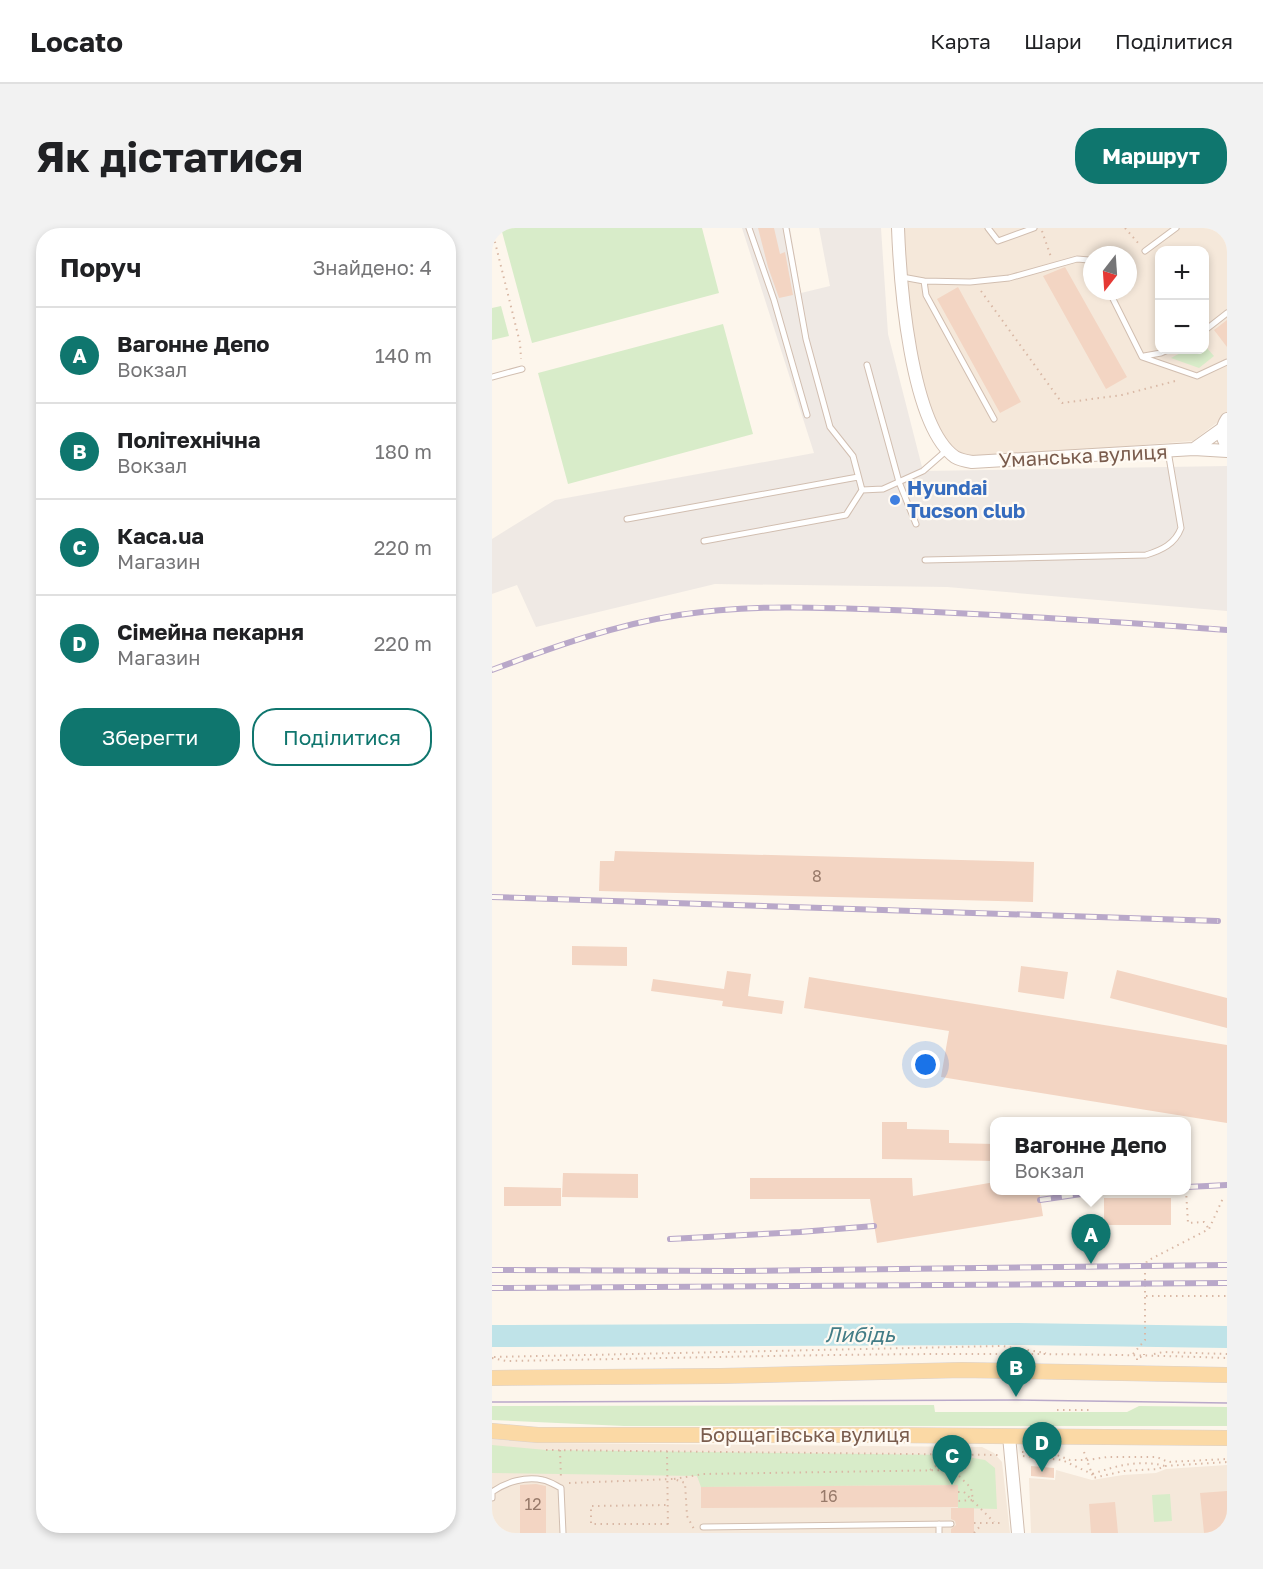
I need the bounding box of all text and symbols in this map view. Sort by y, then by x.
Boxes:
text: Locato [30,25,123,58]
text: Карта [930,28,991,54]
text: Шари [1024,28,1082,54]
text: Поділитися [1115,28,1233,54]
button: Маршрут [1075,128,1227,184]
text: Як дістатися [36,131,303,181]
north arrow [1083,246,1137,300]
map controls [1155,246,1209,354]
button: + [1155,246,1209,300]
text: Поруч [60,252,141,283]
text: Знайдено: 4 [312,255,432,279]
button: − [1155,300,1209,354]
text: Вагонне Депо [117,330,270,357]
text: A [72,343,87,367]
text: 140 m [375,343,432,367]
text: Вокзал [117,357,187,381]
text: Політехнічна [117,426,260,453]
text: B [72,439,87,463]
text: 180 m [375,439,432,463]
street label: Уманська вулиця [998,439,1168,471]
text: Вокзал [117,453,187,477]
place label: Hyundai Tucson club [907,475,1025,522]
marker: Hyundai Tucson club [888,493,902,507]
text: Каса.ua [117,522,204,549]
text: C [72,535,87,559]
text: 220 m [374,535,432,559]
text: Магазин [117,549,201,573]
text: Сімейна пекарня [117,618,304,645]
text: D [72,631,87,655]
text: 220 m [374,631,432,655]
text: Магазин [117,645,201,669]
button: Зберегти [60,708,240,766]
button: Поділитися [252,708,432,766]
house number: 8 [812,866,822,886]
your location [911,1050,940,1079]
popup [990,1117,1191,1195]
text: Вагонне Депо [1014,1131,1167,1158]
text: Вокзал [1014,1158,1084,1182]
pin: A [1072,1214,1110,1264]
water label: Либідь [825,1321,896,1347]
pin: B [996,1348,1036,1397]
street label: Борщагівська вулиця [700,1422,910,1446]
pin: D [1022,1422,1062,1472]
pin: C [932,1436,972,1485]
house number: 16 [820,1486,838,1506]
house number: 12 [524,1494,542,1514]

